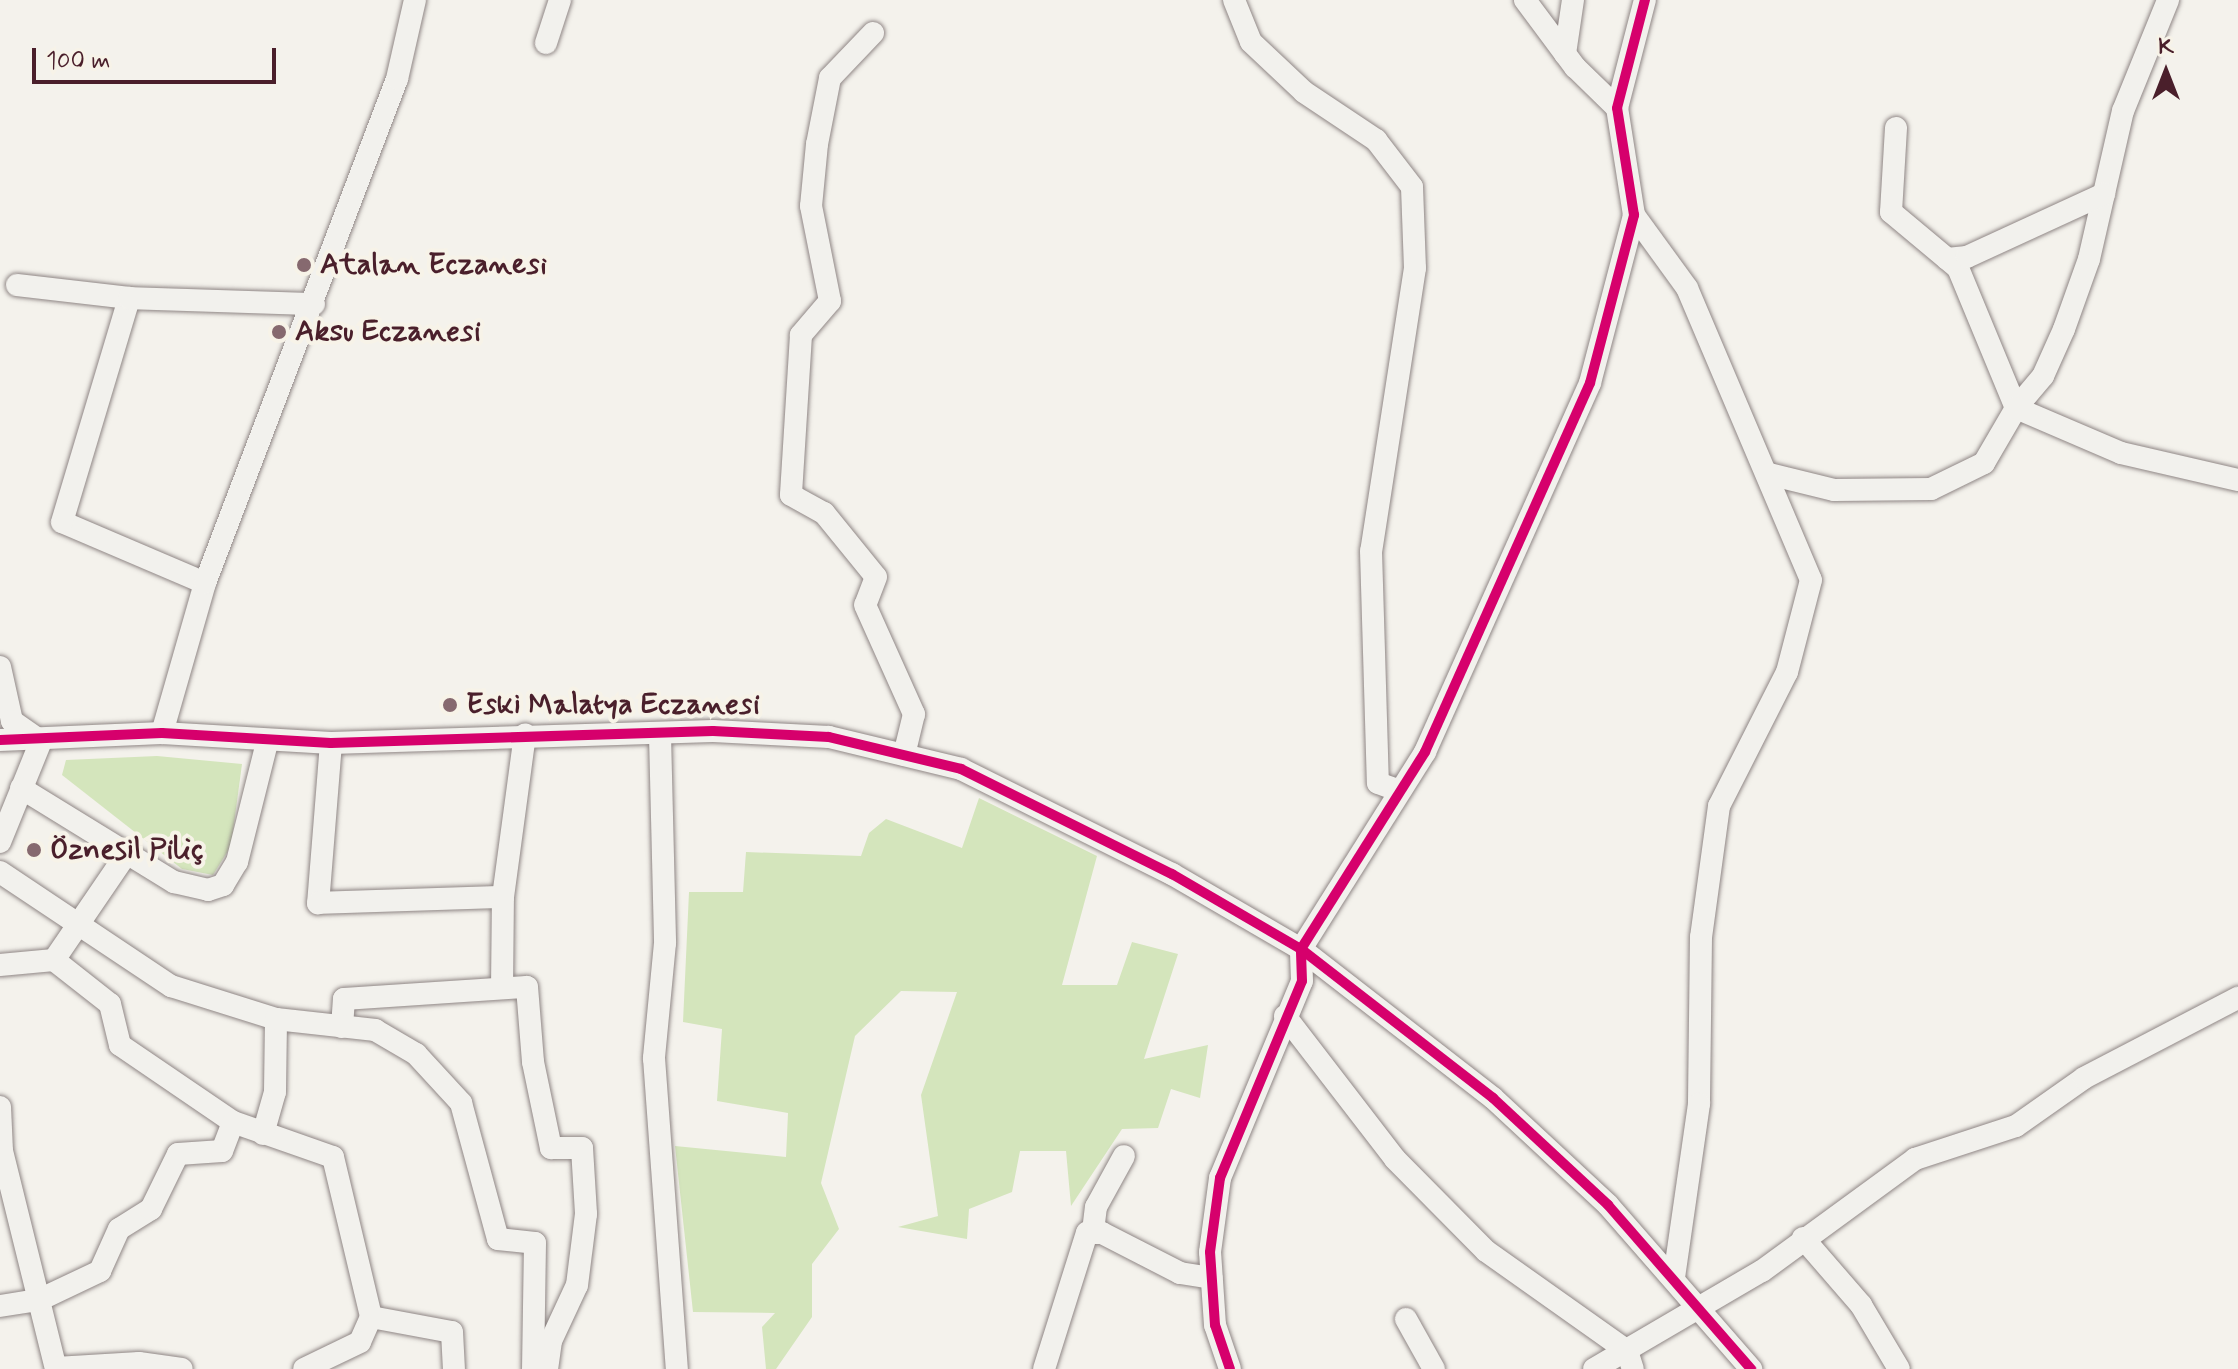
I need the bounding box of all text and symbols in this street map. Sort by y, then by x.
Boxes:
scale bar [36,32,280,82]
north arrow [2126,32,2206,112]
text: K [2158,34,2174,62]
text: 100 m [46,46,110,77]
place label: Atalan Eczanesi [320,247,547,283]
marker: Atalan Eczanesi [295,256,313,274]
place label: Aksu Eczanesi [295,314,481,350]
marker: Aksu Eczanesi [270,323,288,341]
place label: Eski Malatya Eczanesi [466,687,765,723]
marker: Eski Malatya Eczanesi [441,696,459,714]
place label: Öznesil Piliç [50,832,203,868]
marker: Öznesil Piliç [25,841,43,859]

